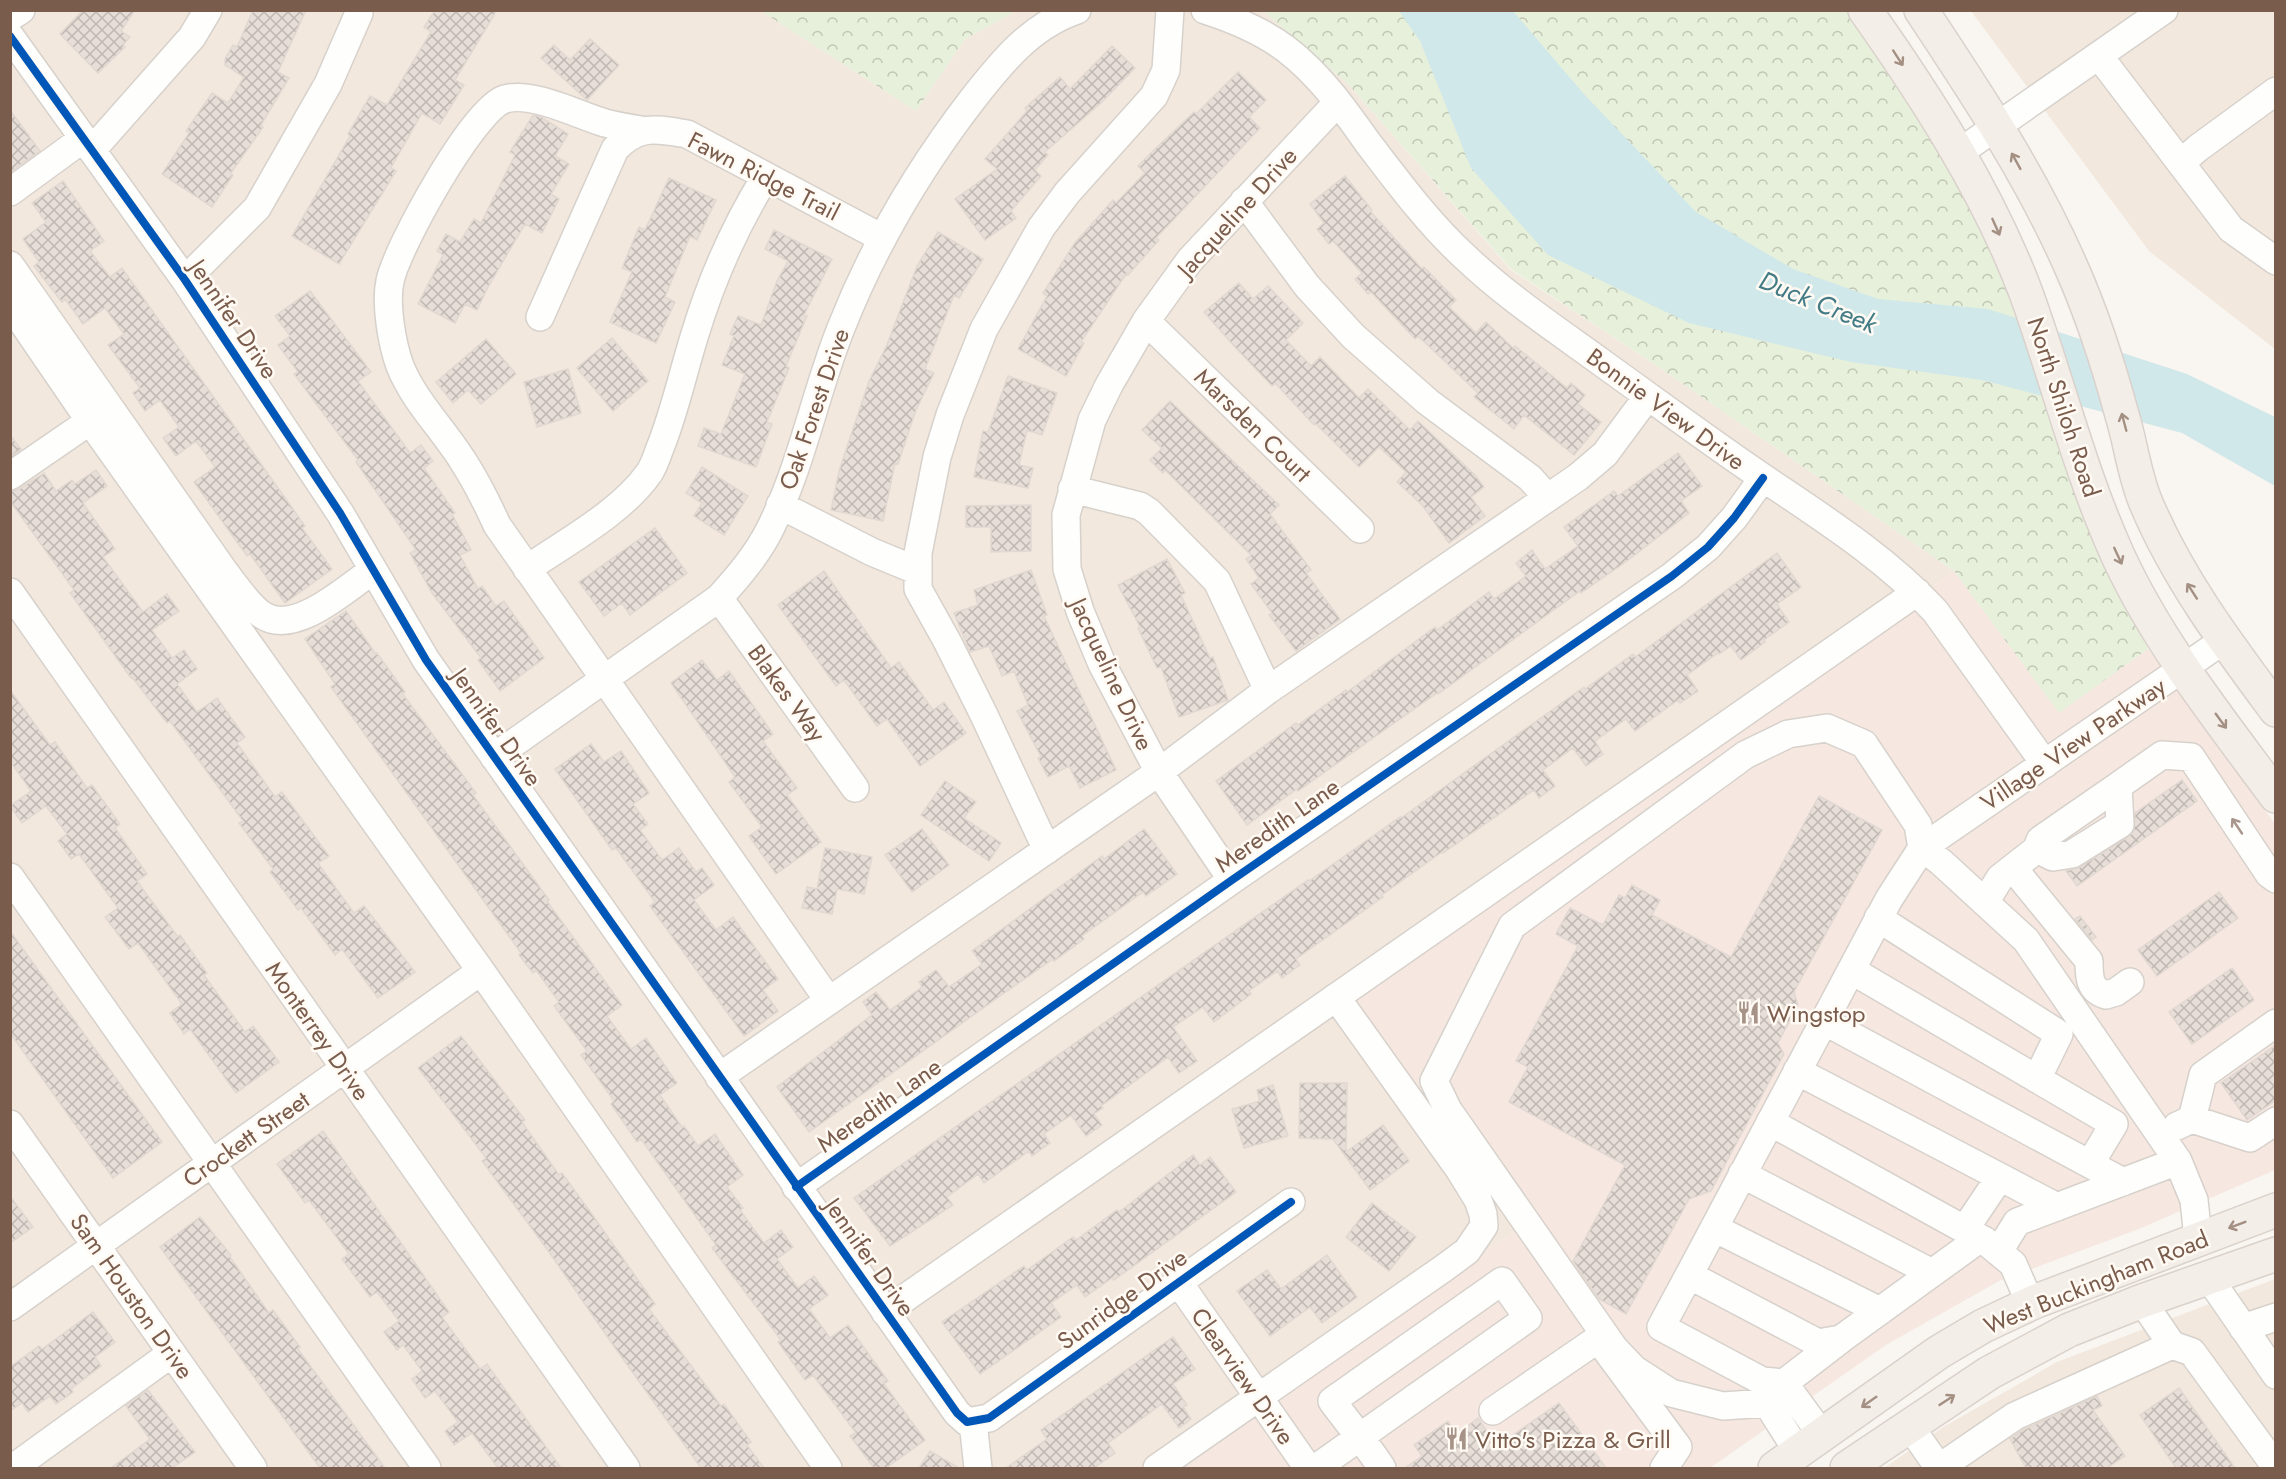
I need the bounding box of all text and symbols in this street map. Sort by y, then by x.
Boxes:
one-way arrow [1892,50,1905,67]
street label: Fawn Ridge Trail [682,123,846,229]
street label: Jacqueline Drive [1167,139,1305,287]
one-way arrow [2009,153,2021,170]
one-way arrow [1991,217,2002,236]
street label: Jennifer Drive [179,250,287,386]
water label: Duck Creek [1753,261,1884,344]
street label: North Shiloh Road [2018,312,2110,502]
street label: Oak Forest Drive [770,323,858,495]
street label: Bonnie View Drive [1579,339,1753,479]
street label: Marsden Court [1187,360,1320,490]
one-way arrow [2118,413,2129,432]
one-way arrow [2113,546,2125,564]
one-way arrow [2185,583,2197,600]
street label: Jacqueline Drive [1060,589,1163,756]
street label: Blakes Way [740,637,835,749]
street label: Jennifer Drive [441,658,551,793]
street label: Village View Parkway [1973,669,2173,819]
one-way arrow [2215,713,2227,729]
street label: Meredith Lane [1208,769,1346,881]
one-way arrow [2231,818,2243,834]
street label: Monterrey Drive [257,954,379,1108]
place label: Wingstop [1767,996,1866,1031]
restaurant icon: Wingstop [1736,1000,1762,1026]
street label: Meredith Lane [810,1049,948,1161]
street label: Crockett Street [176,1082,317,1196]
street label: Jennifer Drive [814,1188,924,1323]
street label: Sam Houston Drive [62,1206,202,1386]
one-way arrow [2228,1220,2247,1231]
street label: West Buckingham Road [1979,1221,2213,1343]
street label: Sunridge Drive [1050,1240,1194,1358]
street label: Clearview Drive [1183,1300,1303,1452]
one-way arrow [1938,1393,1955,1405]
one-way arrow [1862,1396,1878,1408]
place label: Vitto's Pizza & Grill [1475,1422,1671,1457]
restaurant icon: Vitto's Pizza & Grill [1444,1426,1470,1452]

